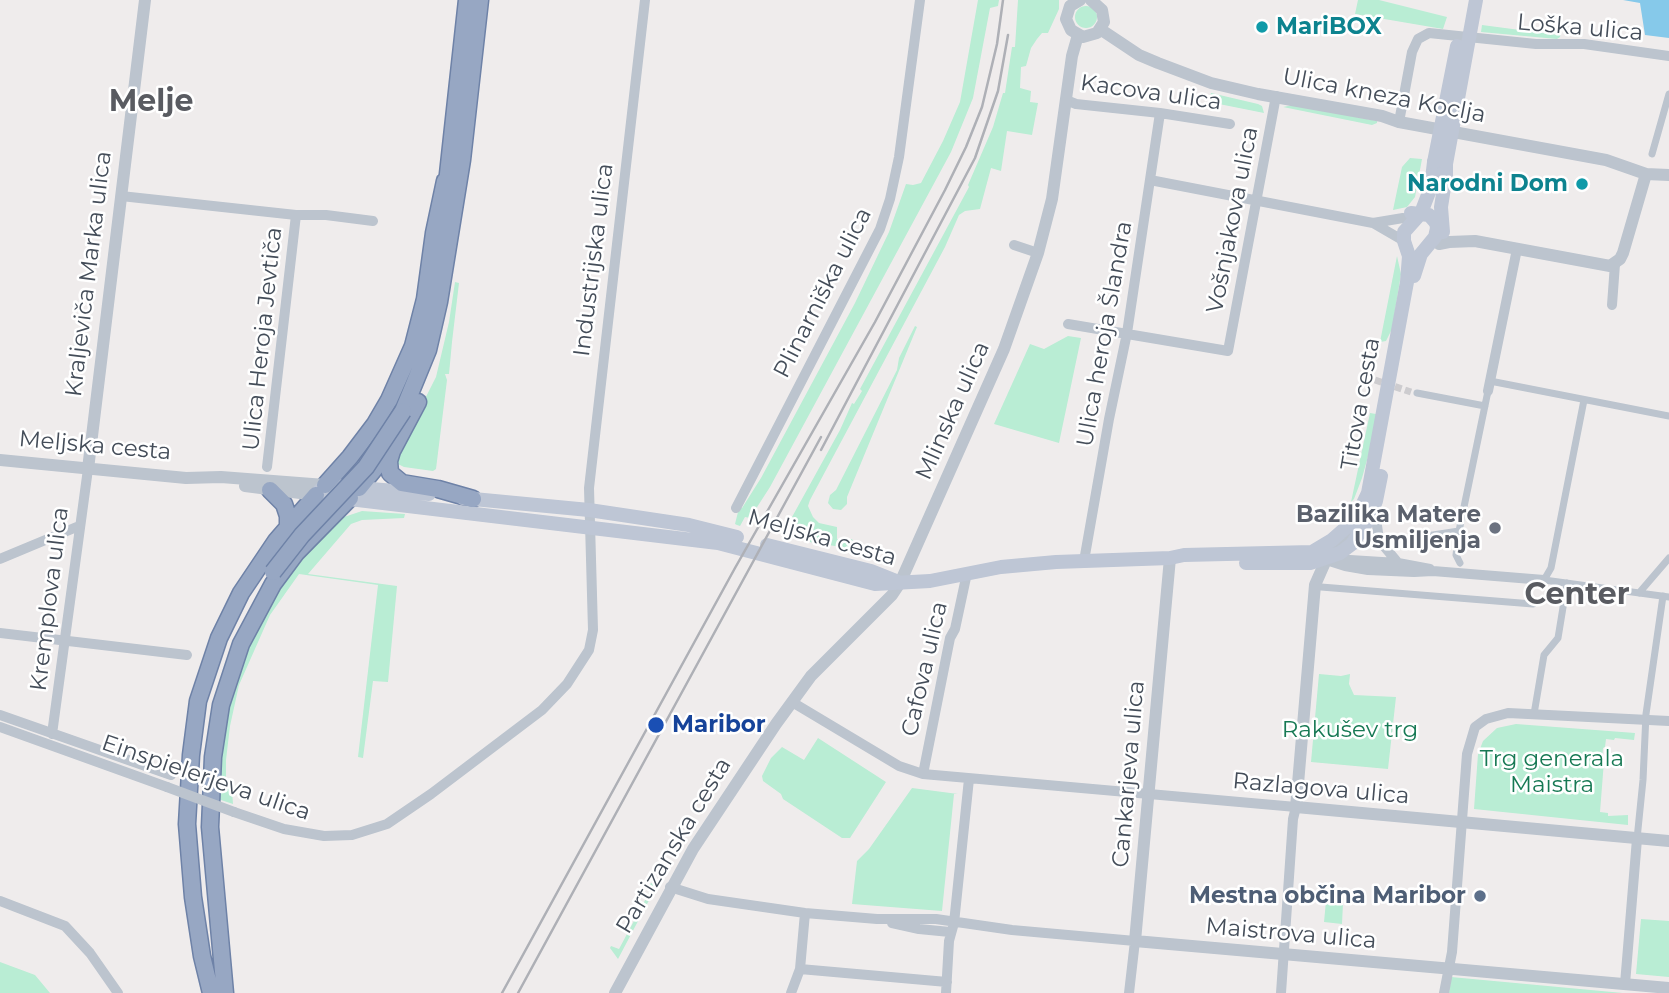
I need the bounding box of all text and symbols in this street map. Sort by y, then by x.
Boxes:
street label: Loška ulica [1516,9,1644,47]
place label: MariBOX [1276,13,1382,41]
marker: MariBOX [1254,19,1270,35]
street label: Ulica kneza Koclja [1280,63,1488,129]
street label: Kacova ulica [1079,69,1223,117]
district label: Melje [109,84,193,120]
street label: Vošnjakova ulica [1201,125,1265,315]
street label: Kraljeviča Marka ulica [60,150,118,398]
street label: Industrijska ulica [568,162,620,358]
place label: Narodni Dom [1407,170,1568,198]
marker: Narodni Dom [1574,176,1590,192]
street label: Plinarniška ulica [768,203,878,383]
street label: Ulica heroja Šlandra [1072,219,1138,449]
street label: Ulica Heroja Jevtiča [238,226,288,452]
street label: Titova cesta [1336,336,1386,472]
street label: Mlinska ulica [910,338,996,484]
street label: Meljska cesta [18,426,172,466]
place label: Bazilika Matere Usmiljenja [1296,501,1481,555]
street label: Meljska cesta [745,504,899,572]
street label: Kremplova ulica [25,505,75,693]
marker: Bazilika Matere Usmiljenja [1487,520,1503,536]
district label: Center [1524,577,1630,613]
street label: Cafova ulica [896,599,954,739]
street label: Cankarjeva ulica [1107,679,1151,869]
place label: Maribor [672,711,766,739]
marker: Maribor [646,715,666,735]
park label: Rakušev trg [1282,716,1418,744]
street label: Einspielerjeva ulica [98,729,314,827]
park label: Trg generala Maistra [1480,745,1624,799]
street label: Partizanska cesta [611,753,737,939]
street label: Razlagova ulica [1231,768,1411,810]
place label: Mestna občina Maribor [1189,882,1466,910]
marker: Mestna občina Maribor [1472,888,1488,904]
street label: Maistrova ulica [1204,913,1378,955]

